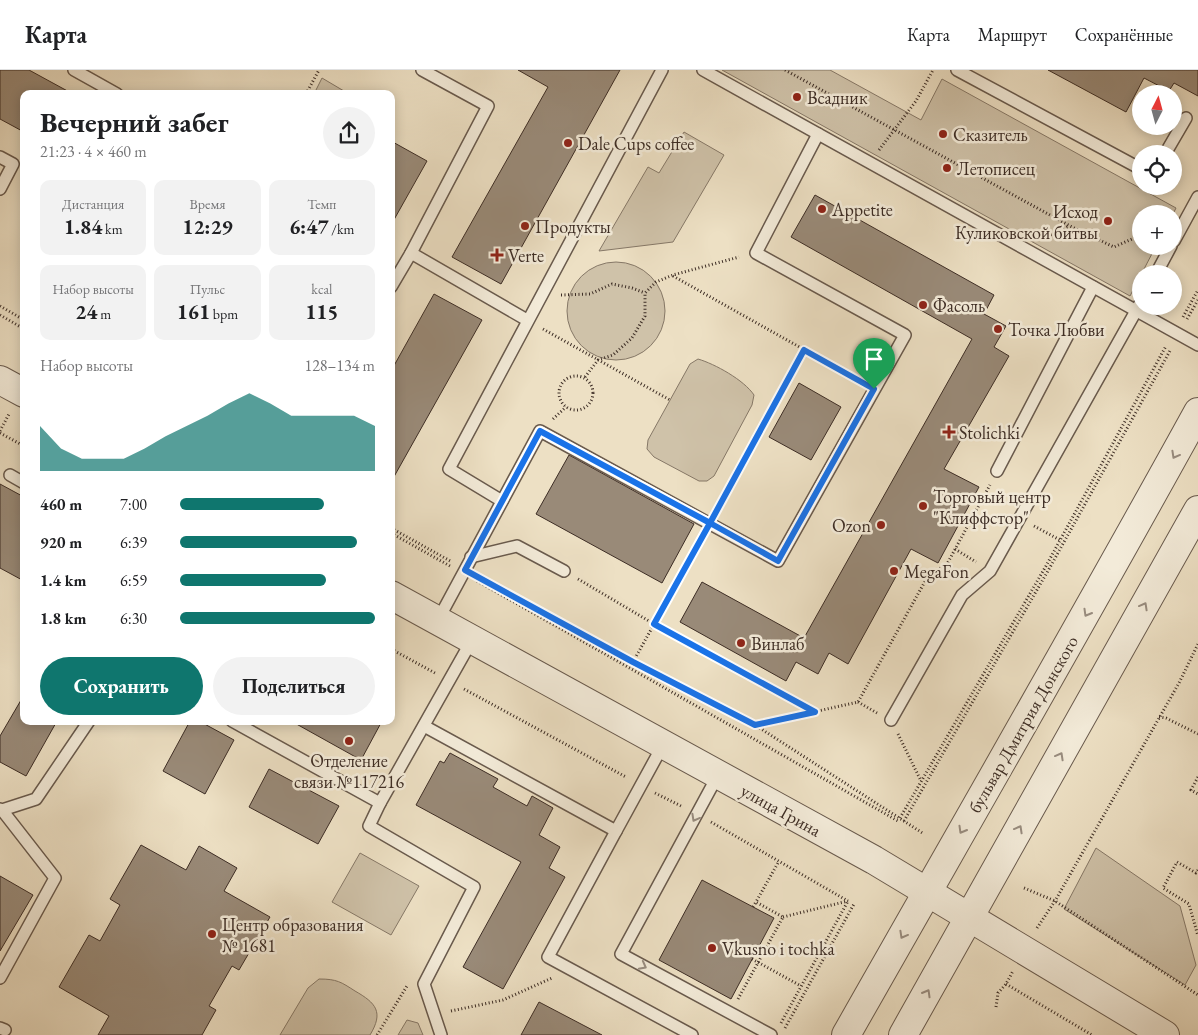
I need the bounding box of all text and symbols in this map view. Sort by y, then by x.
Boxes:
text: Карта [25,19,87,50]
text: Карта [907,23,950,46]
text: Маршрут [978,23,1047,46]
text: Сохранённые [1075,23,1173,46]
north arrow [1132,85,1182,135]
map controls [1132,85,1182,315]
place label: Всадник [807,86,868,109]
marker: Всадник [791,91,803,103]
text: Вечерний забег [40,104,229,140]
button: share [323,107,375,159]
place label: Сказитель [953,123,1028,146]
marker: Сказитель [937,128,949,140]
place label: Dale Cups coffee [578,132,694,155]
marker: Dale Cups coffee [562,137,574,149]
text: 21:23 · 4 × 460 m [40,141,147,162]
button: locate [1132,145,1182,195]
place label: Летописец [957,157,1036,180]
marker: Летописец [941,162,953,174]
text: Дистанция [62,195,124,213]
text: Время [190,195,225,213]
text: Темп [307,195,336,213]
place label: Appetite [831,198,893,221]
place label: Исход Куликовской битвы [955,200,1098,244]
marker: Appetite [816,203,828,215]
button: + [1132,205,1182,255]
text: 1.84 [64,213,102,240]
text: 12:29 [182,213,233,240]
text: 6:47 [289,213,329,240]
place label: Продукты [535,215,611,238]
marker: Исход Куликовской битвы [1102,215,1114,227]
text: km [102,220,123,238]
text: /km [329,220,354,238]
marker: Продукты [519,220,531,232]
place label: Verte [508,244,544,267]
marker: Verte [490,248,504,262]
button: − [1132,265,1182,315]
text: Набор высоты [52,280,134,298]
text: Пульс [190,280,225,298]
text: kcal [311,280,332,298]
place label: Фасоль [933,294,985,317]
text: 24 [75,298,97,325]
text: 161 [177,298,210,325]
text: 115 [305,298,338,325]
marker: Фасоль [917,299,929,311]
text: m [97,305,111,323]
text: bpm [210,305,238,323]
place label: Точка Любви [1008,318,1105,341]
marker: Точка Любви [992,323,1004,335]
pin [853,338,895,389]
icon: arrive [860,345,888,373]
text: Набор высоты [40,355,133,376]
text: 128–134 m [304,355,375,376]
place label: Stolichki [959,421,1020,444]
marker: Stolichki [943,426,955,438]
one-way arrow [1171,449,1181,458]
place label: Торговый центр "Клиффстор" [933,485,1051,529]
text: 460 m [40,494,82,515]
text: 7:00 [120,494,147,515]
marker: Торговый центр "Клиффстор" [917,500,929,512]
place label: Ozon [832,514,871,537]
marker: Ozon [875,519,887,531]
text: 920 m [40,532,82,553]
text: 6:39 [120,532,147,553]
place label: MegaFon [904,560,969,583]
marker: MegaFon [888,565,900,577]
text: 1.4 km [40,570,86,591]
text: 6:59 [120,570,147,591]
one-way arrow [1138,602,1148,611]
one-way arrow [1083,607,1093,616]
text: 1.8 km [40,608,86,629]
text: 6:30 [120,608,147,629]
street label: бульвар Дмитрия Донского [963,631,1083,817]
place label: Винлаб [751,632,805,655]
marker: Винлаб [735,637,747,649]
button: Сохранить [40,657,203,715]
button: Поделиться [213,657,375,715]
marker: Отделение связи №117216 [343,735,355,747]
place label: Отделение связи №117216 [294,749,404,793]
one-way arrow [1053,753,1063,762]
street label: улица Грина [737,778,826,842]
one-way arrow [691,813,701,822]
one-way arrow [959,824,969,833]
one-way arrow [1012,826,1022,835]
place label: Центр образования № 1681 [222,913,364,957]
marker: Центр образования № 1681 [206,928,218,940]
one-way arrow [899,930,909,939]
place label: Vkusno i tochka [722,937,835,960]
marker: Vkusno i tochka [706,942,718,954]
one-way arrow [638,960,647,970]
one-way arrow [921,989,931,998]

